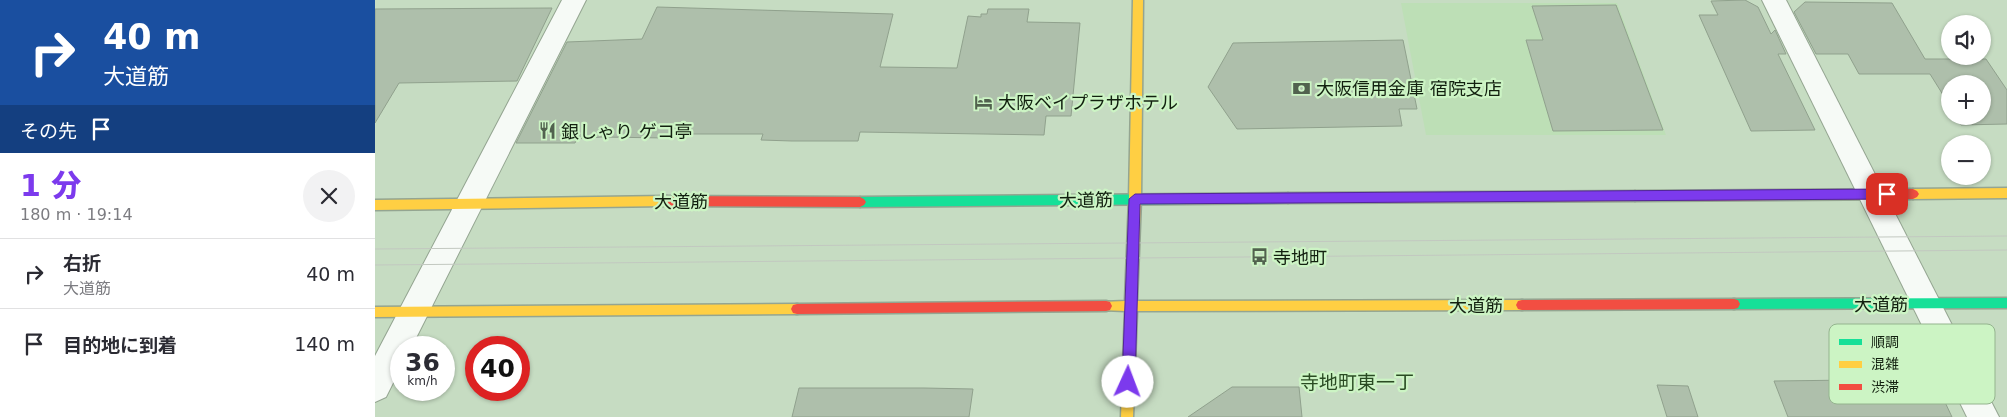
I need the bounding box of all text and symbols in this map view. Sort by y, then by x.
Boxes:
map controls [1941,15,1991,185]
button: sound [1941,15,1991,65]
text: 40 m [103,17,200,57]
icon: right [20,20,85,85]
text: 大道筋 [103,64,169,89]
button: + [1941,75,1991,125]
bank icon: 大阪信用金庫 宿院支店 [1292,78,1312,98]
place label: 大阪信用金庫 宿院支店 [1316,78,1502,99]
hotel icon: 大阪ベイプラザホテル [974,92,994,112]
place label: 大阪ベイプラザホテル [998,92,1178,113]
icon: arrive [87,115,115,143]
text: その先 [20,120,77,142]
restaurant icon: 銀しゃり ゲコ亭 [537,121,557,141]
place label: 銀しゃり ゲコ亭 [561,121,693,142]
button: − [1941,135,1991,185]
text: 1 分 [20,168,81,203]
button: close [303,170,355,222]
pin [1866,173,1908,215]
icon: arrive [1873,180,1901,208]
street label: 大道筋 [1059,189,1113,211]
street label: 大道筋 [654,191,708,212]
text: 180 m · 19:14 [20,205,133,224]
bus stop icon: 寺地町 [1249,247,1269,267]
place label: 寺地町 [1273,247,1327,268]
text: 右折 [63,252,101,274]
icon: right [20,260,48,288]
text: 40 m [306,263,355,285]
text: 大道筋 [63,279,111,298]
street label: 大道筋 [1854,294,1908,315]
street label: 大道筋 [1449,295,1503,316]
legend [1829,324,1995,404]
icon: arrive [20,330,48,358]
text: 140 m [294,333,355,355]
text: 目的地に到着 [63,334,177,356]
text: 順調 [1871,334,1899,350]
speed limit sign: 40 [465,336,530,401]
text: 36 [405,348,440,377]
position arrow [1101,355,1153,407]
text: 混雑 [1871,356,1899,372]
district label: 寺地町東一丁 [1300,371,1414,393]
text: km/h [407,374,438,388]
text: 渋滞 [1871,379,1899,395]

